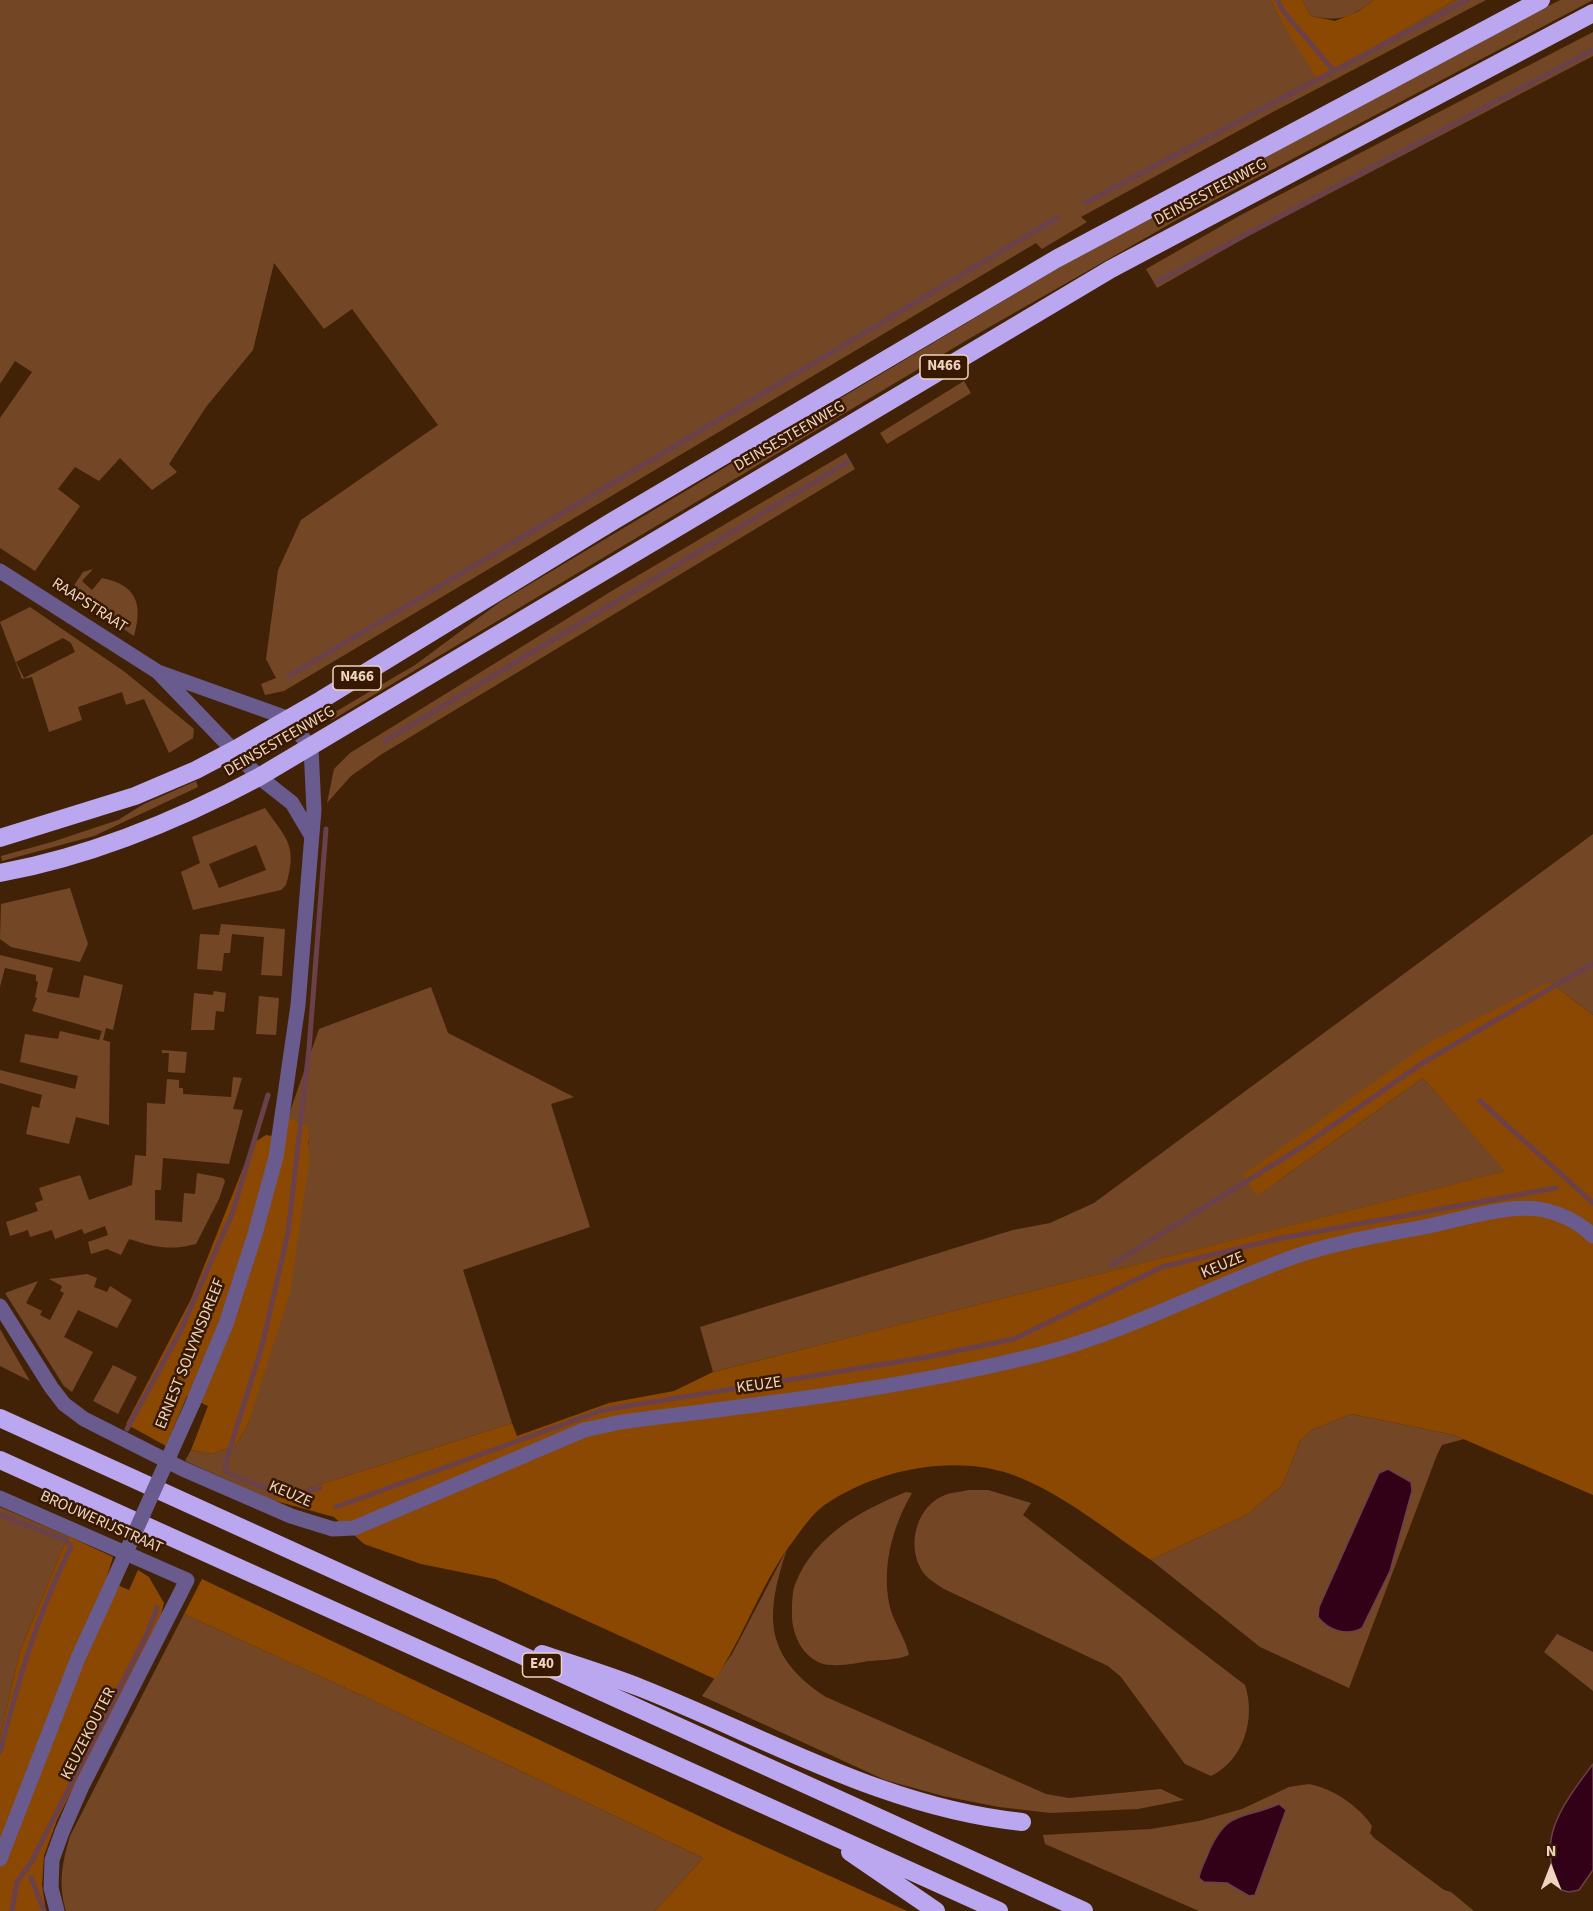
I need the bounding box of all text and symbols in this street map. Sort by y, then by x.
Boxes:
street label: DEINSESTEENWEG [1151,155,1271,231]
road number: N466 [920,355,968,379]
street label: DEINSESTEENWEG [731,398,849,476]
street label: RAAPSTRAAT [48,575,130,637]
road number: N466 [333,666,381,690]
street label: DEINSESTEENWEG [221,703,339,781]
street label: KEUZE [1199,1248,1247,1284]
street label: ERNEST SOLVYNSDREEF [152,1276,230,1432]
street label: KEUZE [735,1373,783,1399]
street label: KEUZE [266,1477,314,1513]
street label: BROUWERIJSTRAAT [37,1487,165,1559]
road number: E40 [522,1653,562,1677]
street label: KEUZEKOUTER [58,1685,120,1783]
north arrow [1521,1839,1581,1899]
text: N [1546,1840,1556,1862]

